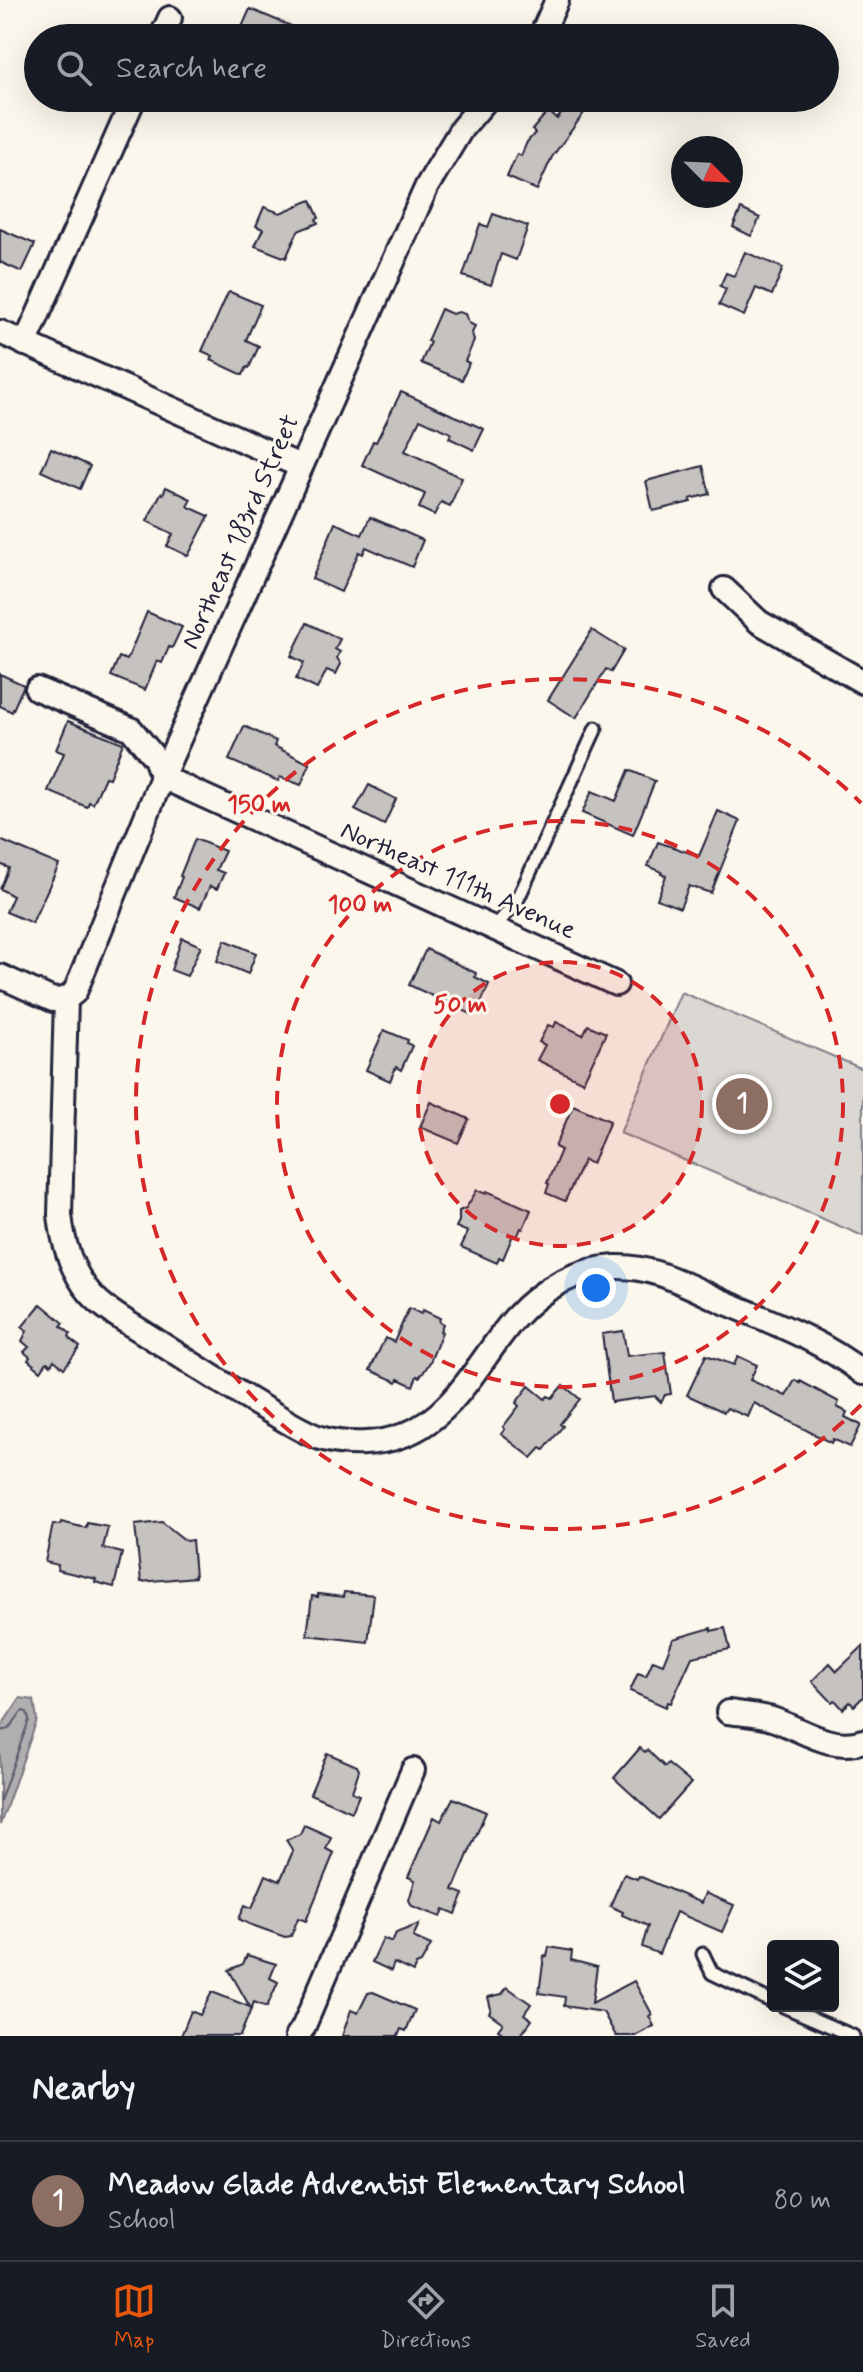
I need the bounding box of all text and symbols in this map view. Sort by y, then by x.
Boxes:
search box [24,24,839,112]
icon: search [52,46,96,90]
text: Search here [116,49,267,88]
north arrow [671,136,743,208]
street label: Northeast 183rd Street [174,409,308,655]
text: 150 m [227,790,291,821]
street label: Northeast 111th Avenue [335,814,581,948]
text: 100 m [328,890,392,921]
text: 50 m [433,990,487,1021]
pin: 1 [716,1074,768,1134]
centre of rings [546,1090,574,1118]
your location [576,1268,616,1308]
map controls [767,1940,839,2012]
button: layers [767,1940,839,2012]
text: Nearby [32,2066,136,2111]
text: Meadow Glade Adventist Elementary School [108,2165,685,2204]
text: 1 [52,2184,64,2218]
text: 80 m [774,2184,831,2218]
text: School [108,2204,175,2238]
tab: Map [112,2279,156,2355]
tab: Directions [380,2279,471,2355]
tab: Saved [695,2279,751,2355]

